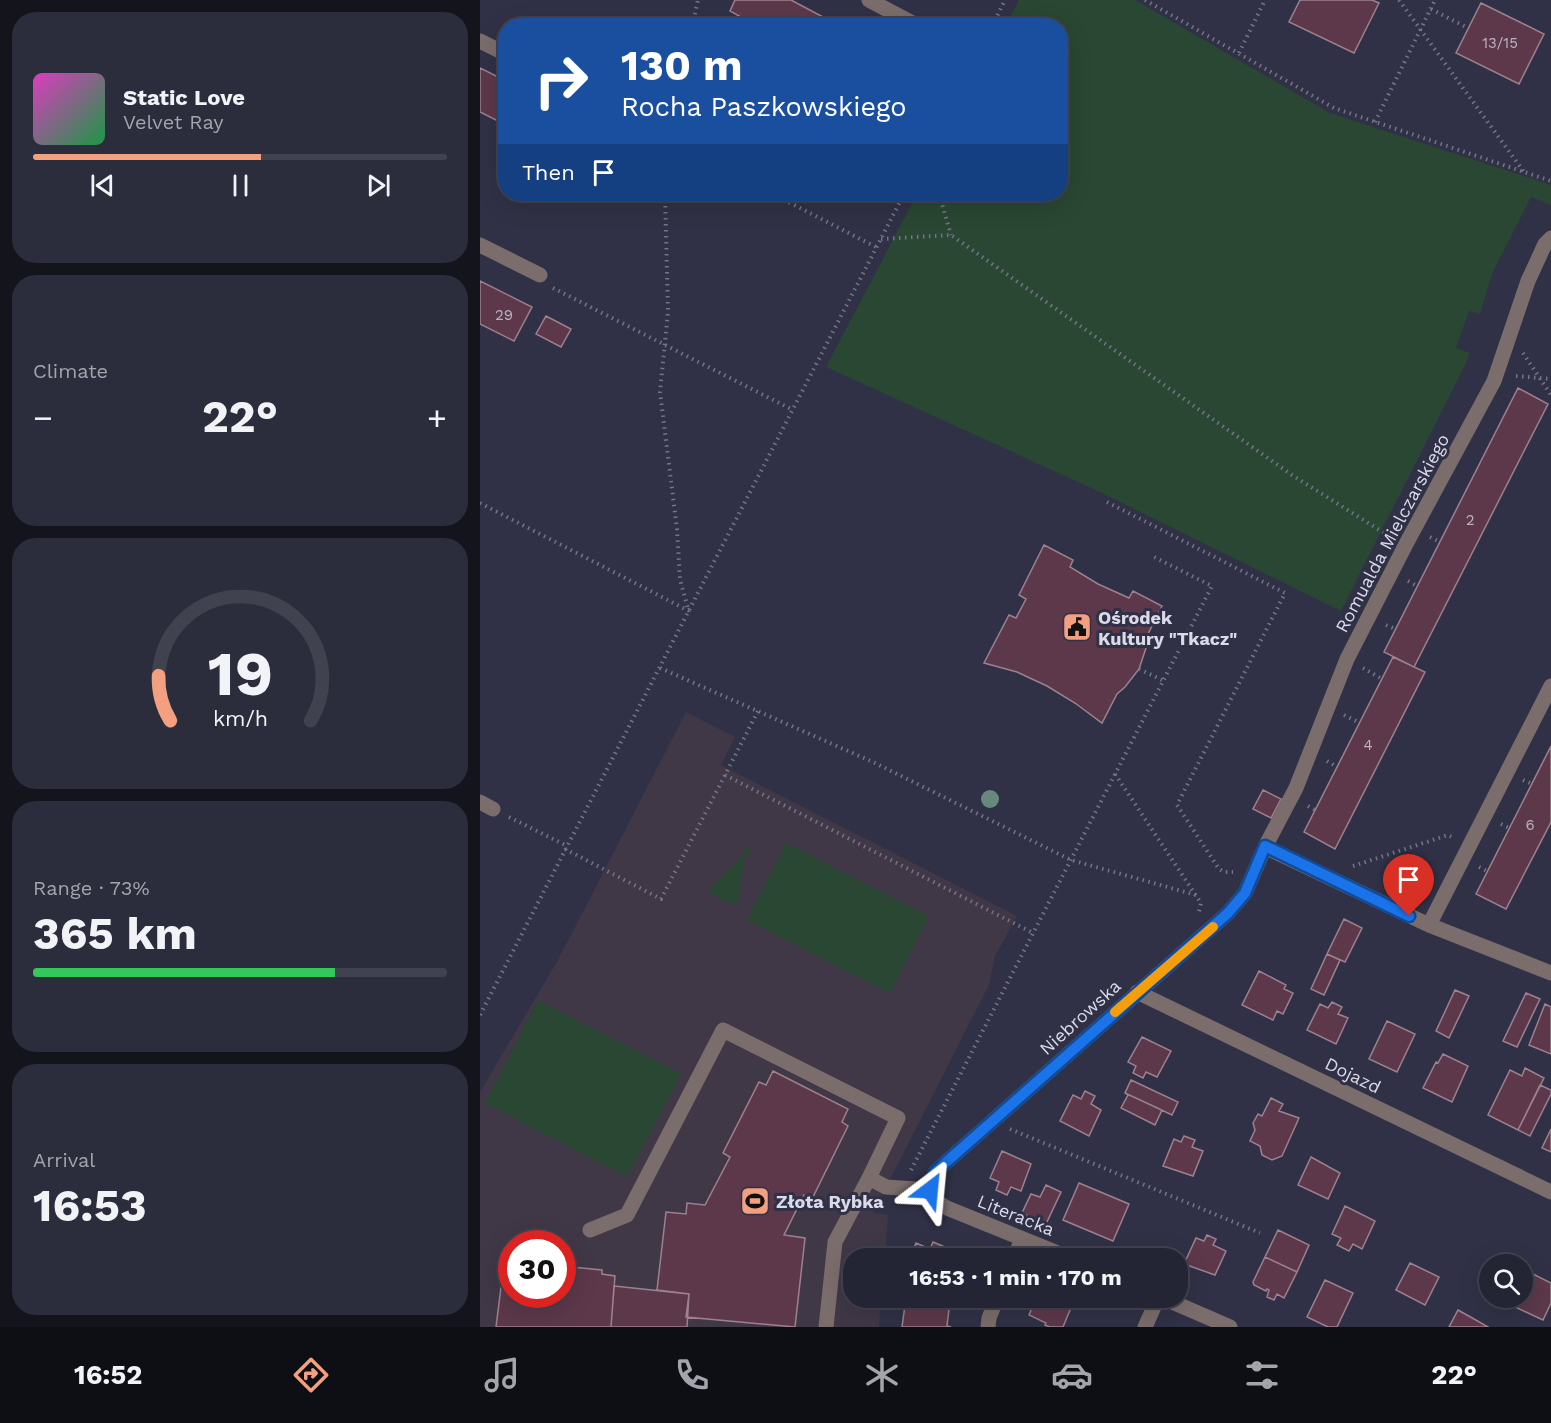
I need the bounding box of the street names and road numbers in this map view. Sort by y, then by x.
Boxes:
street label: Romualda Mielczarskiego [1331,430,1453,636]
street label: Niebrowska [1035,975,1125,1059]
street label: Dojazd [1322,1053,1384,1097]
street label: Literacka [974,1190,1058,1240]

